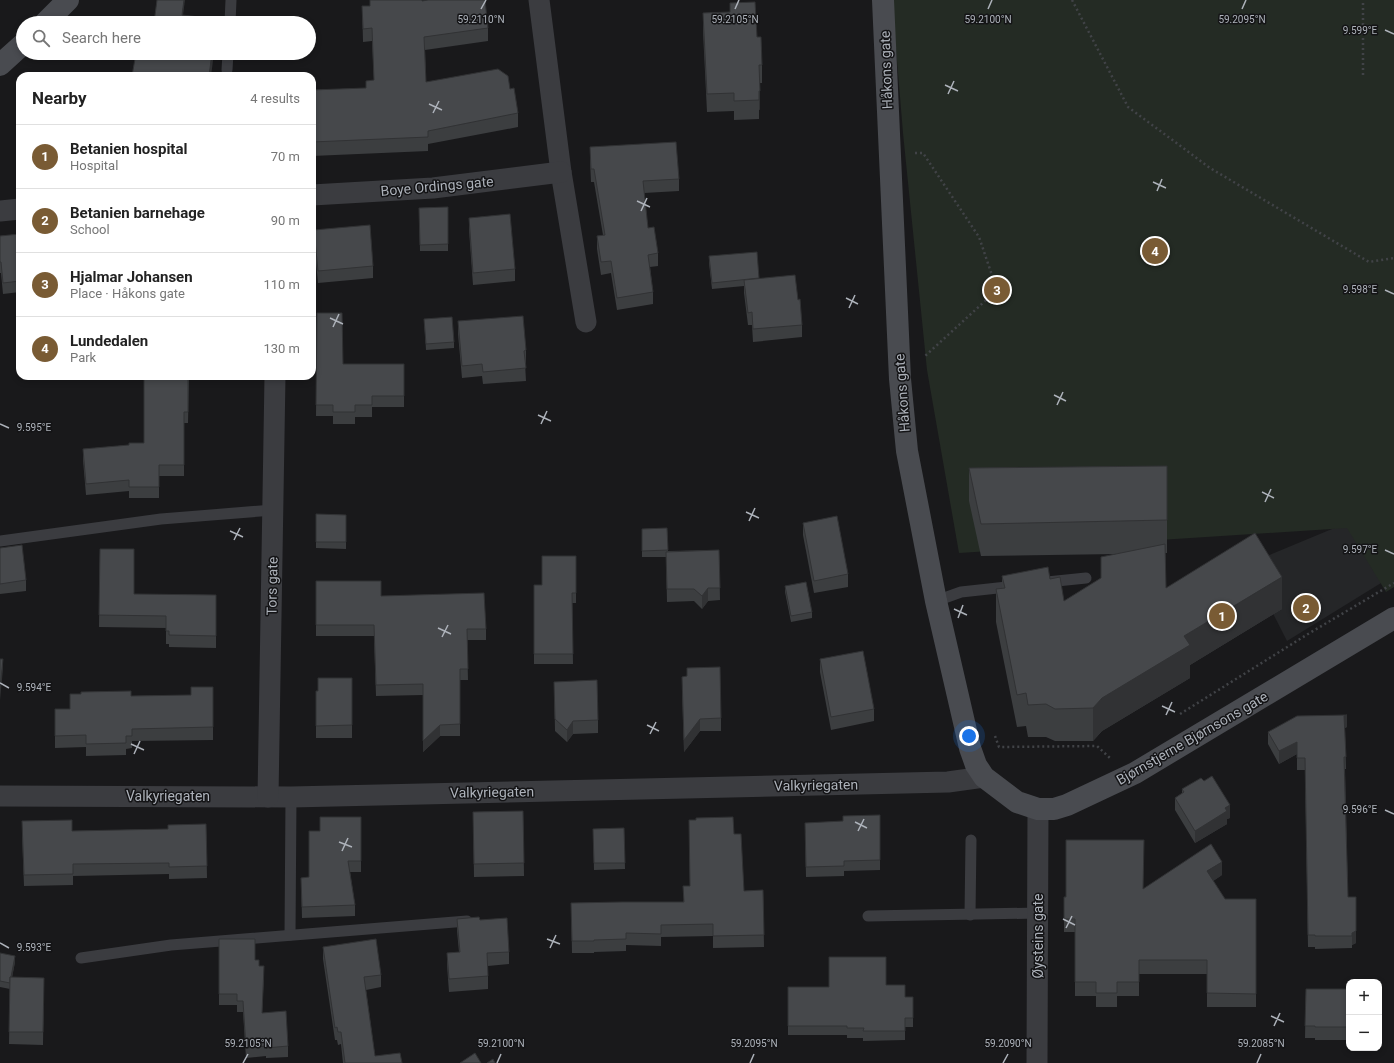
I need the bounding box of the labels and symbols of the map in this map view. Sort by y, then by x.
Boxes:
text: 59.2110°N [457,14,505,25]
text: 59.2105°N [711,14,759,25]
text: 59.2100°N [964,14,1012,25]
text: 59.2095°N [1218,14,1266,25]
text: 9.599°E [1343,25,1378,36]
street label: Håkons gate [877,30,895,110]
street label: Boye Ordings gate [380,173,494,199]
pin: 4 [1142,236,1168,266]
pin: 3 [984,275,1010,305]
text: 9.598°E [1343,284,1378,295]
street label: Håkons gate [891,353,913,433]
text: 9.595°E [17,422,52,433]
text: 9.597°E [1343,544,1378,555]
street label: Tors gate [263,557,281,615]
pin: 2 [1293,593,1319,623]
pin: 1 [1209,601,1235,631]
text: 9.594°E [17,682,52,693]
street label: Bjørnstjerne Bjørnsons gate [1114,688,1270,788]
your location [959,726,979,746]
street label: Valkyriegaten [774,776,858,794]
street label: Valkyriegaten [450,783,534,801]
street label: Valkyriegaten [126,788,210,804]
text: 9.596°E [1343,804,1378,815]
street label: Øysteins gate [1030,894,1046,978]
text: 9.593°E [17,942,52,953]
text: 59.2105°N [224,1038,272,1049]
text: 59.2100°N [477,1038,525,1049]
text: 59.2095°N [730,1038,778,1049]
text: 59.2090°N [984,1038,1032,1049]
text: 59.2085°N [1237,1038,1285,1049]

